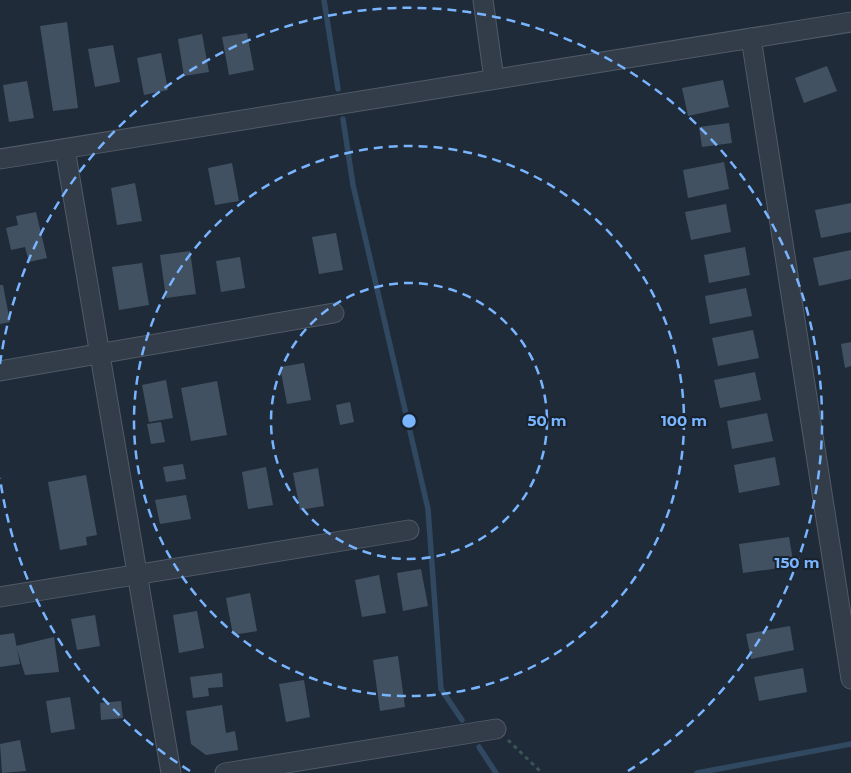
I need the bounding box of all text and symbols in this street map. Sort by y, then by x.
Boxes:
text: 50 m [527,411,567,430]
text: 100 m [661,411,707,430]
centre of rings [400,412,418,430]
text: 150 m [775,553,819,572]

